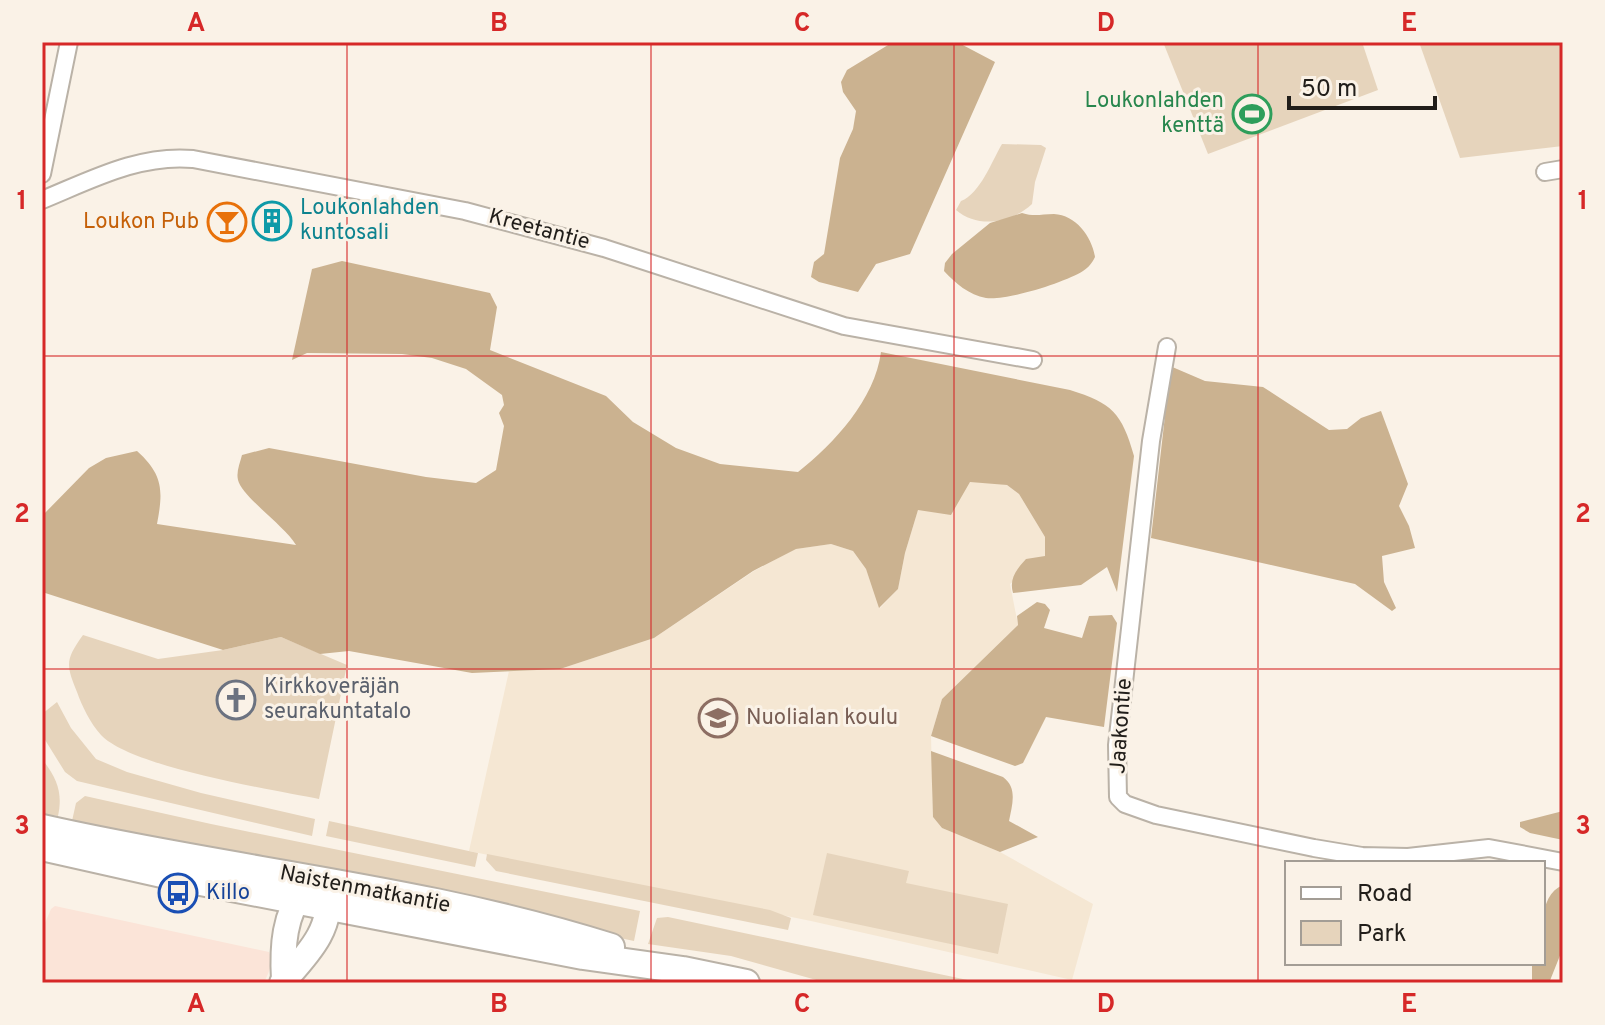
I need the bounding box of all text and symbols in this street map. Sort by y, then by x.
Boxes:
text: A [187,8,205,41]
text: B [490,8,508,41]
text: C [794,8,810,41]
text: D [1097,8,1115,41]
text: E [1401,8,1417,41]
scale bar [1289,60,1435,110]
text: 50 m [1301,75,1357,105]
place label: Loukonlahden kenttä [1085,88,1224,140]
sports icon: Loukonlahden kenttä [1231,93,1273,135]
text: 1 [17,186,27,219]
text: 1 [1578,186,1588,219]
place label: Loukonlahden kuntosali [300,195,439,247]
building icon: Loukonlahden kuntosali [251,200,293,242]
bar icon: Loukon Pub [206,201,248,243]
street label: Kreetantie [485,204,593,256]
place label: Loukon Pub [83,209,199,236]
text: 2 [14,499,30,532]
text: 2 [1575,499,1591,532]
place label: Kirkkoveräjän seurakuntatalo [264,674,411,726]
street label: Jaakontie [1105,677,1139,775]
church icon: Kirkkoveräjän seurakuntatalo [215,679,257,721]
school or university icon: Nuolialan koulu [697,697,739,739]
place label: Nuolialan koulu [746,705,898,732]
text: 3 [14,811,30,844]
text: 3 [1575,811,1591,844]
street label: Naistenmatkantie [277,860,453,920]
legend [1285,861,1545,965]
bus stop icon: Killo [157,872,199,914]
place label: Killo [206,880,250,907]
text: Road [1357,880,1413,910]
text: Park [1357,920,1407,950]
text: A [187,989,205,1022]
text: B [490,989,508,1022]
text: C [794,989,810,1022]
text: D [1097,989,1115,1022]
text: E [1401,989,1417,1022]

